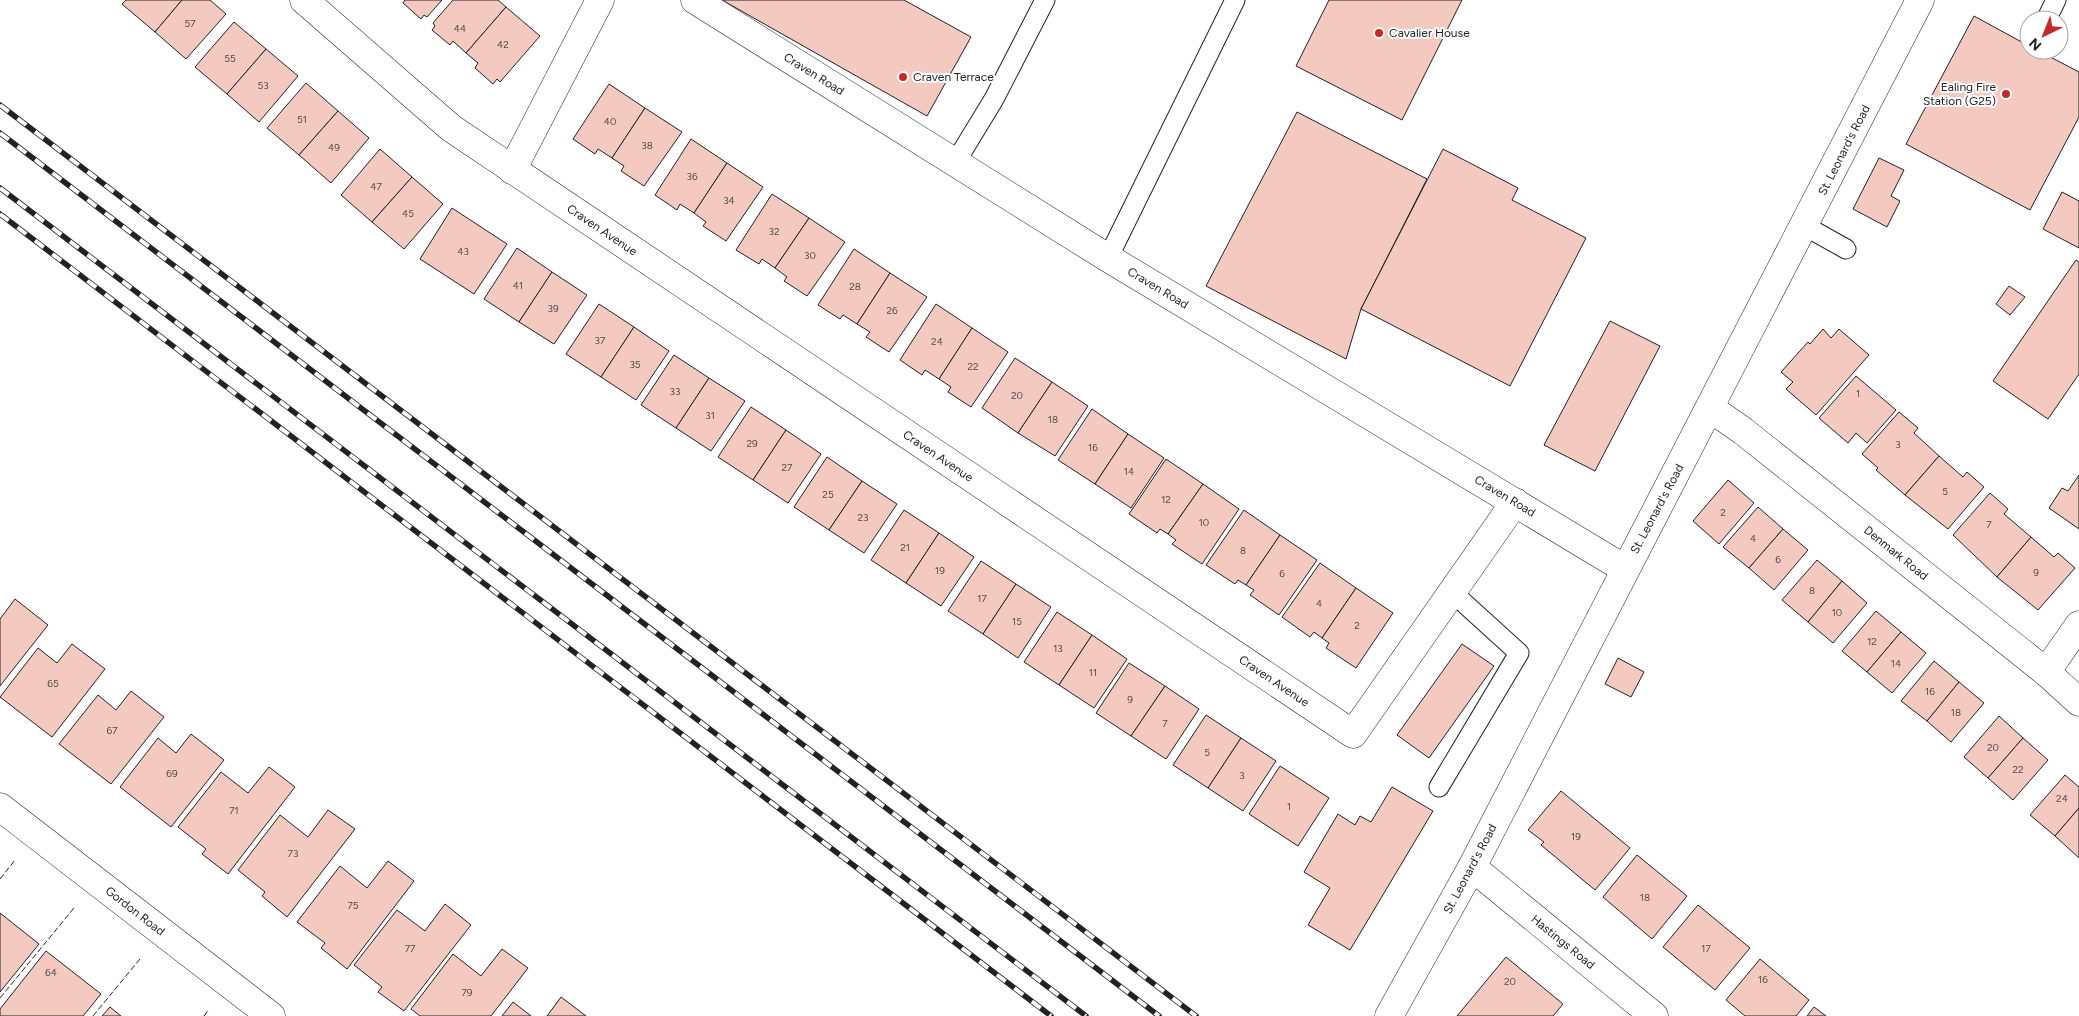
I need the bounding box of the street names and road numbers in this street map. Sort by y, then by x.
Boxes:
street label: Craven Road [781,50,847,98]
street label: St. Leonard's Road [1815,102,1873,198]
street label: Craven Avenue [564,201,640,259]
street label: Craven Road [1125,264,1191,312]
street label: Craven Avenue [900,427,976,485]
street label: St. Leonard's Road [1627,462,1687,556]
street label: Craven Road [1472,472,1538,520]
street label: Denmark Road [1861,523,1931,583]
street label: Craven Avenue [1236,652,1312,710]
street label: St. Leonard's Road [1440,822,1500,916]
street label: Gordon Road [103,883,167,939]
street label: Hastings Road [1528,912,1598,972]

